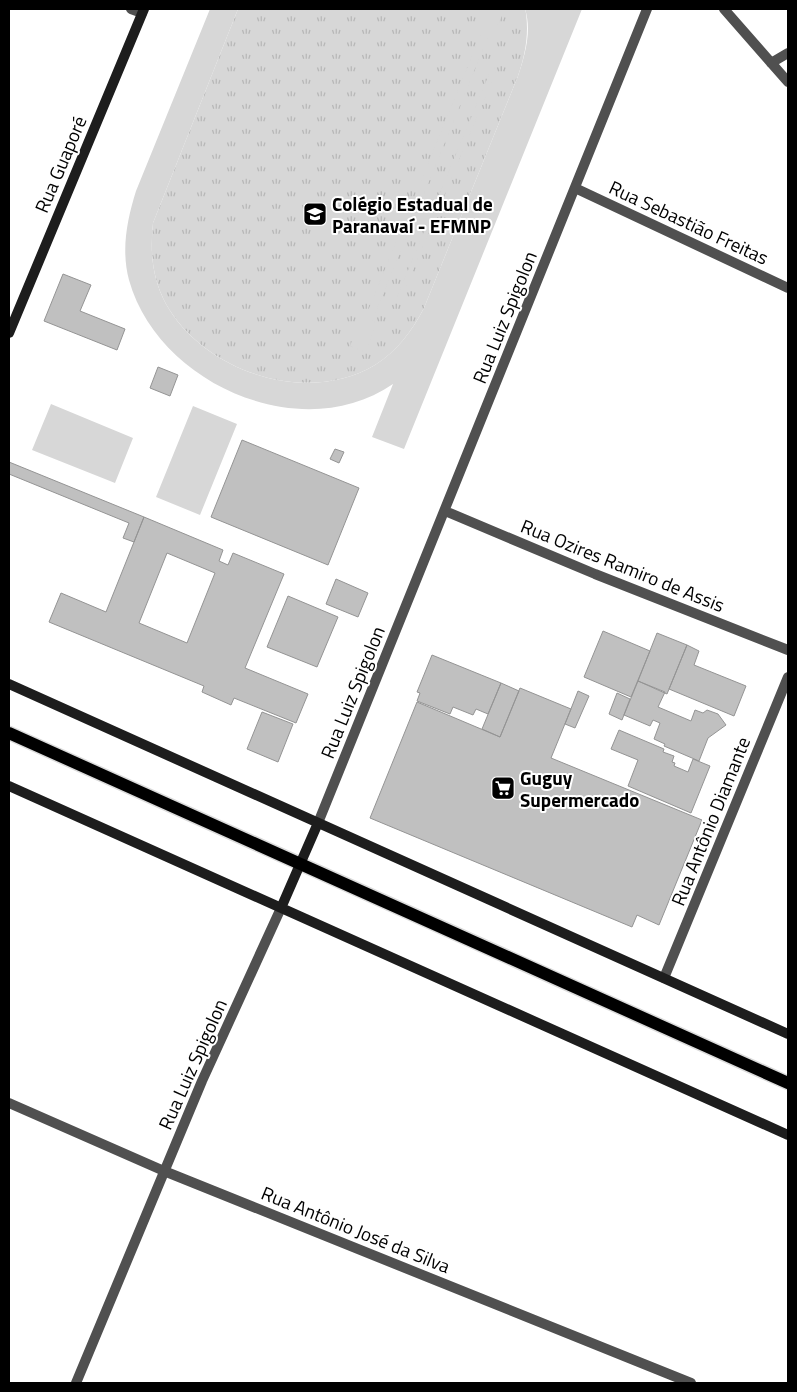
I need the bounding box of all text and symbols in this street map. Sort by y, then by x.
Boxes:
street label: Rua Guaporé [27,111,93,217]
street label: Rua Sebastião Freitas [604,172,774,272]
place label: Colégio Estadual de Paranavaí - EFMNP [332,189,493,240]
school or university icon: Colégio Estadual de Paranavaí - EFMNP [302,201,328,227]
street label: Rua Luiz Spigolon [464,246,544,388]
street label: Rua Ozires Ramiro de Assis [517,511,729,619]
street label: Rua Luiz Spigolon [312,621,392,763]
street label: Rua Antônio Diamante [663,732,757,910]
place label: Guguy Supermercado [520,763,639,814]
supermarket icon: Guguy Supermercado [490,775,516,801]
street label: Rua Luiz Spigolon [150,994,234,1134]
street label: Rua Antônio José da Silva [257,1178,455,1280]

